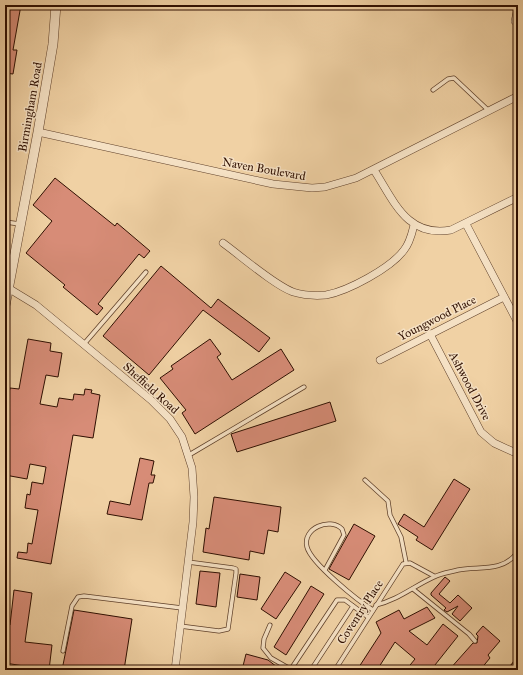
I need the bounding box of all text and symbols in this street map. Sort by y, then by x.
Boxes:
street label: Birmingham Road [15,61,46,153]
street label: Naven Boulevard [221,155,307,183]
street label: Youngwood Place [396,292,479,345]
street label: Ashwood Drive [446,349,494,423]
street label: Sheffield Road [120,359,182,417]
street label: Coventry Place [334,577,386,647]

